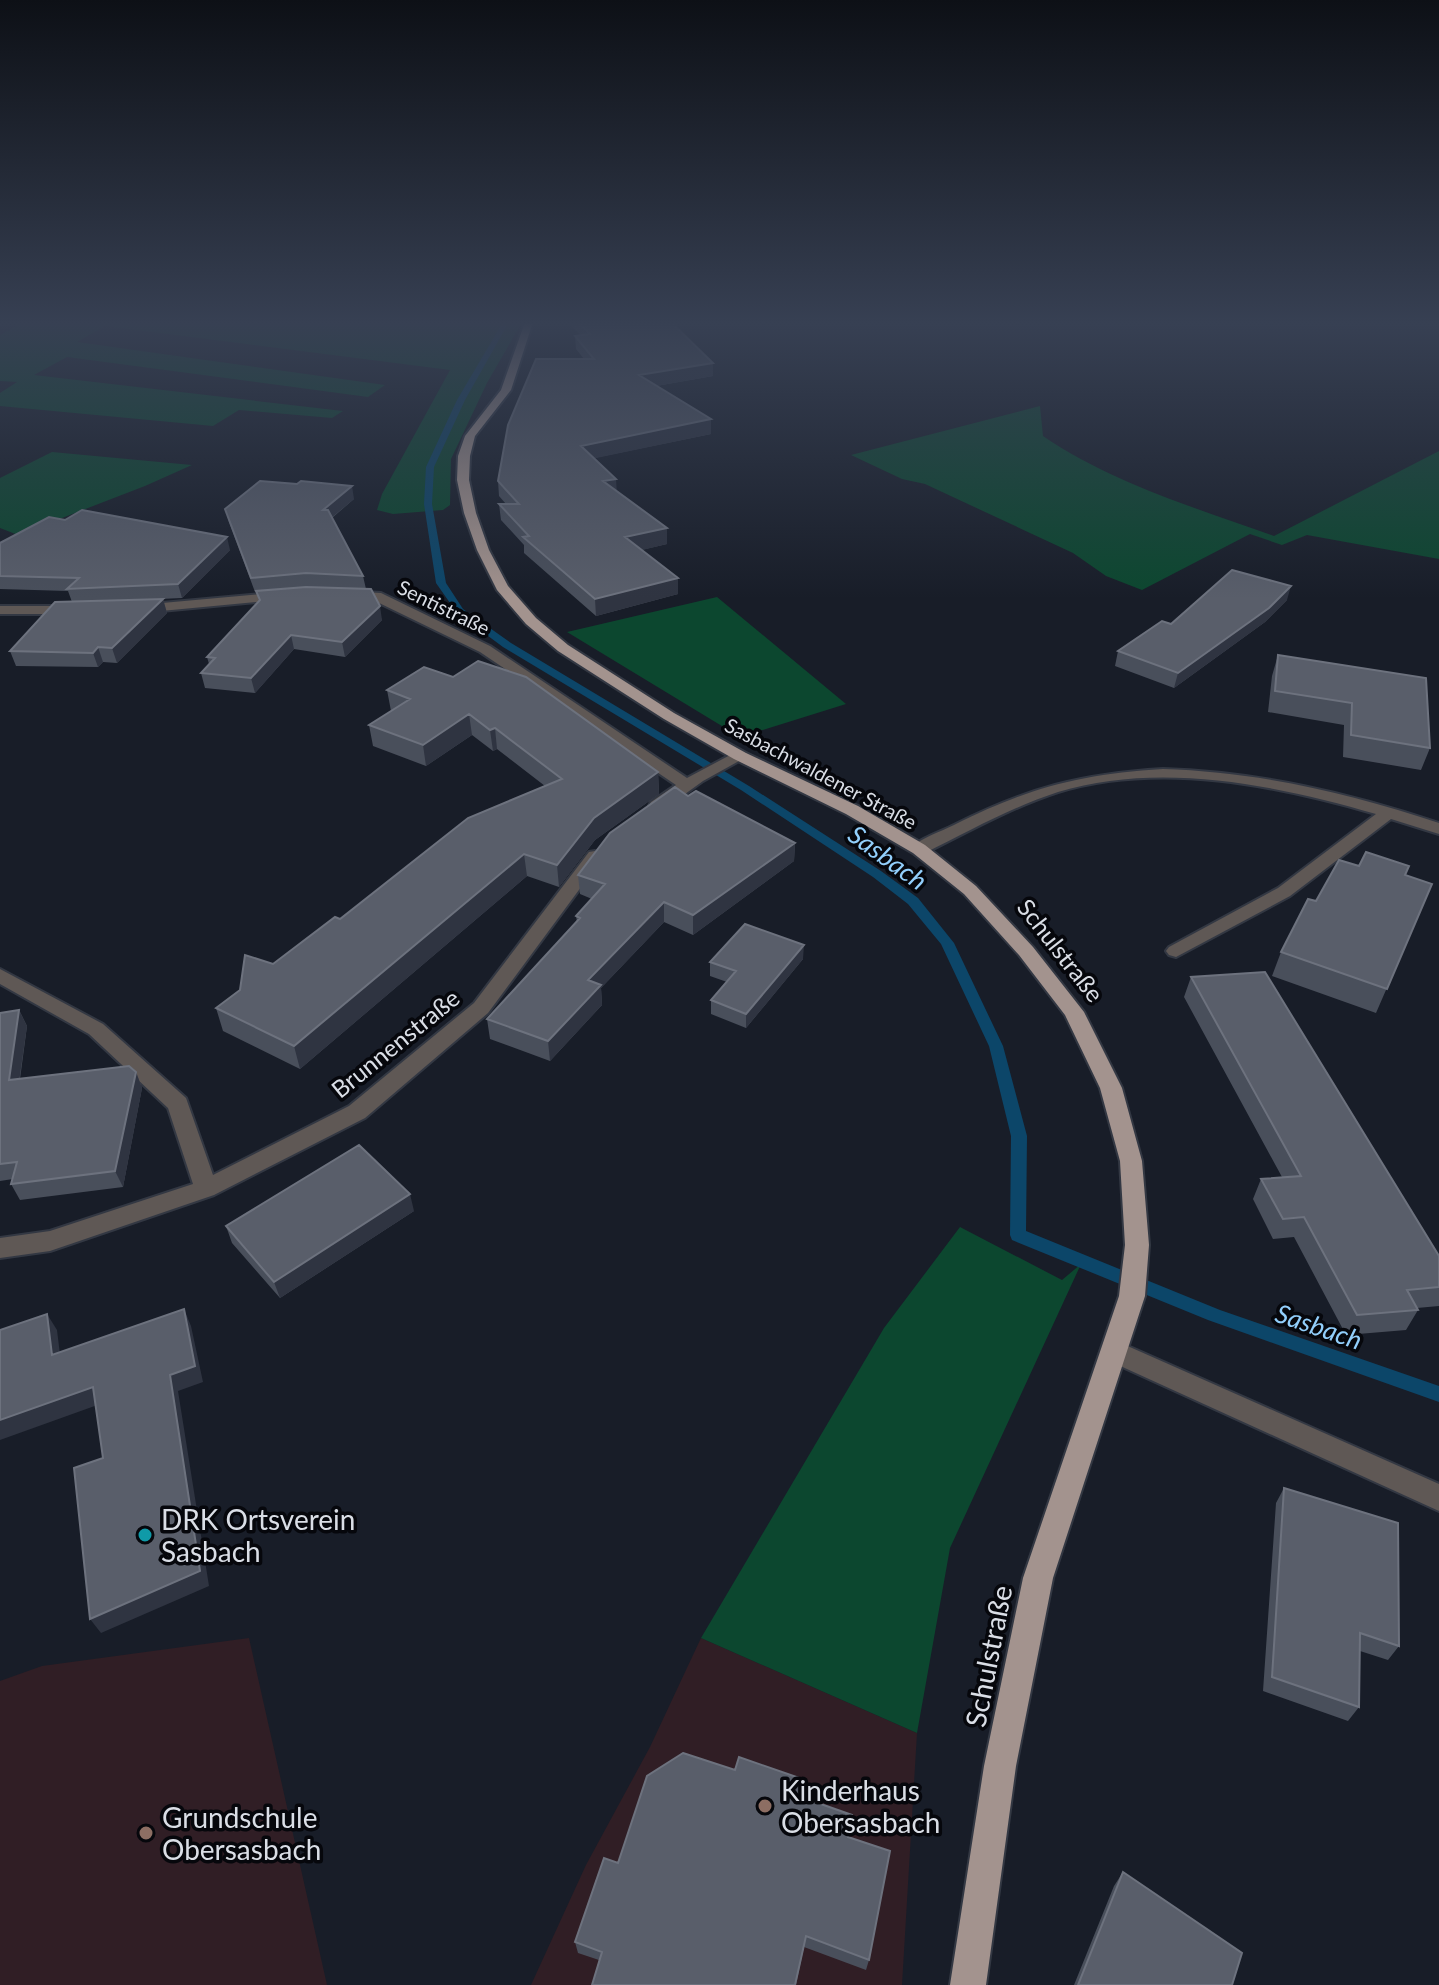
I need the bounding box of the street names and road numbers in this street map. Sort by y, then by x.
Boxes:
street label: Sentistraße [394,574,494,640]
street label: Sasbachwaldener Straße [721,712,921,834]
street label: Schulstraße [1012,893,1110,1007]
street label: Brunnenstraße [325,983,465,1103]
street label: Schulstraße [958,1582,1018,1730]

